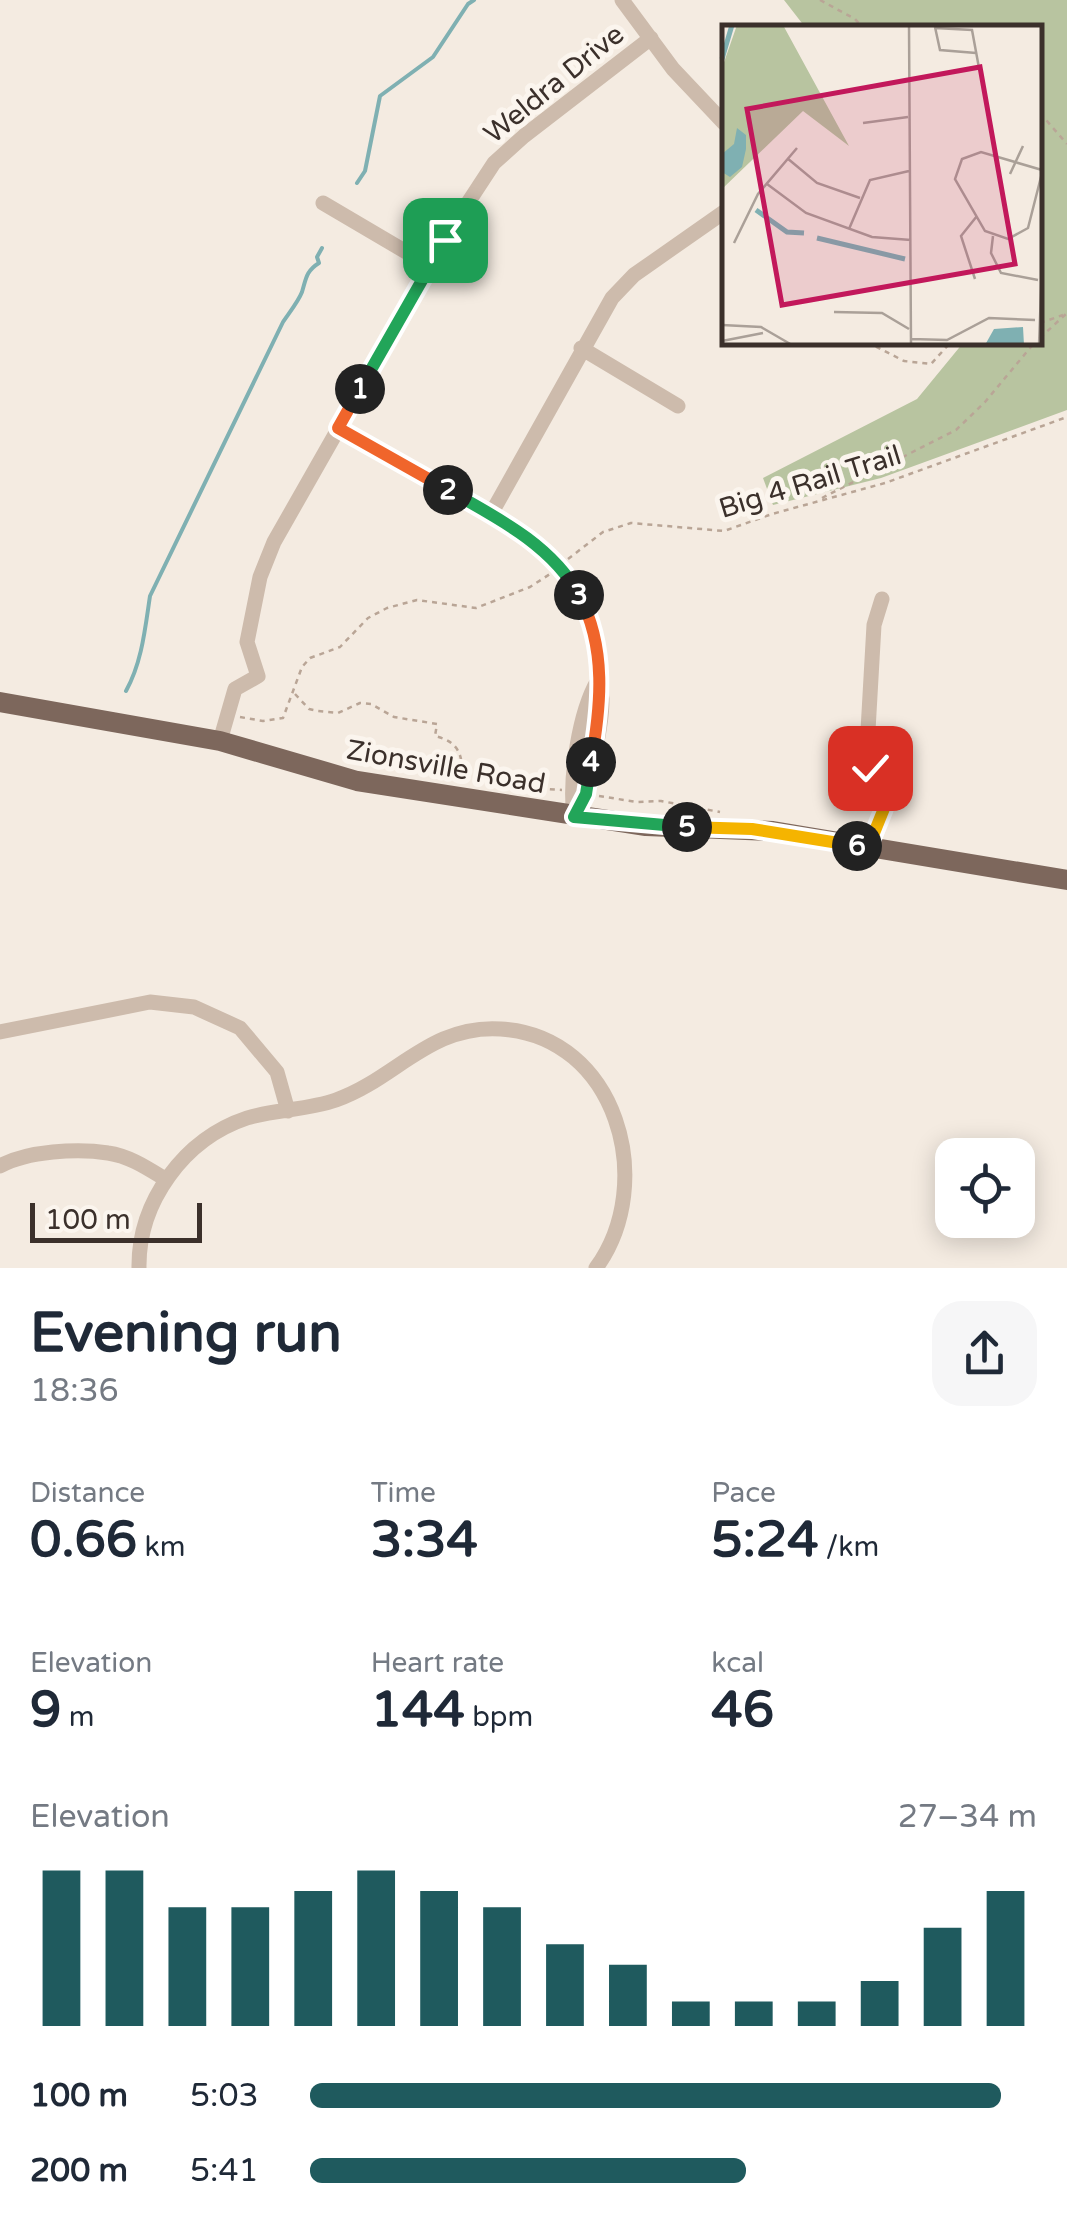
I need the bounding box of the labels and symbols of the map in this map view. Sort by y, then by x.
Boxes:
street label: Weldra Drive [477,17,631,151]
inset map [722,25,1042,345]
pin [403,198,488,283]
pin: 1 [335,364,385,414]
street label: Big 4 Rail Trail [715,438,905,526]
pin: 2 [423,465,473,515]
pin: 3 [554,570,604,620]
pin [828,726,913,811]
street label: Zionsville Road [344,733,548,801]
pin: 4 [566,737,616,787]
pin: 5 [662,802,712,852]
pin: 6 [832,821,882,871]
scale bar [30,1198,202,1242]

